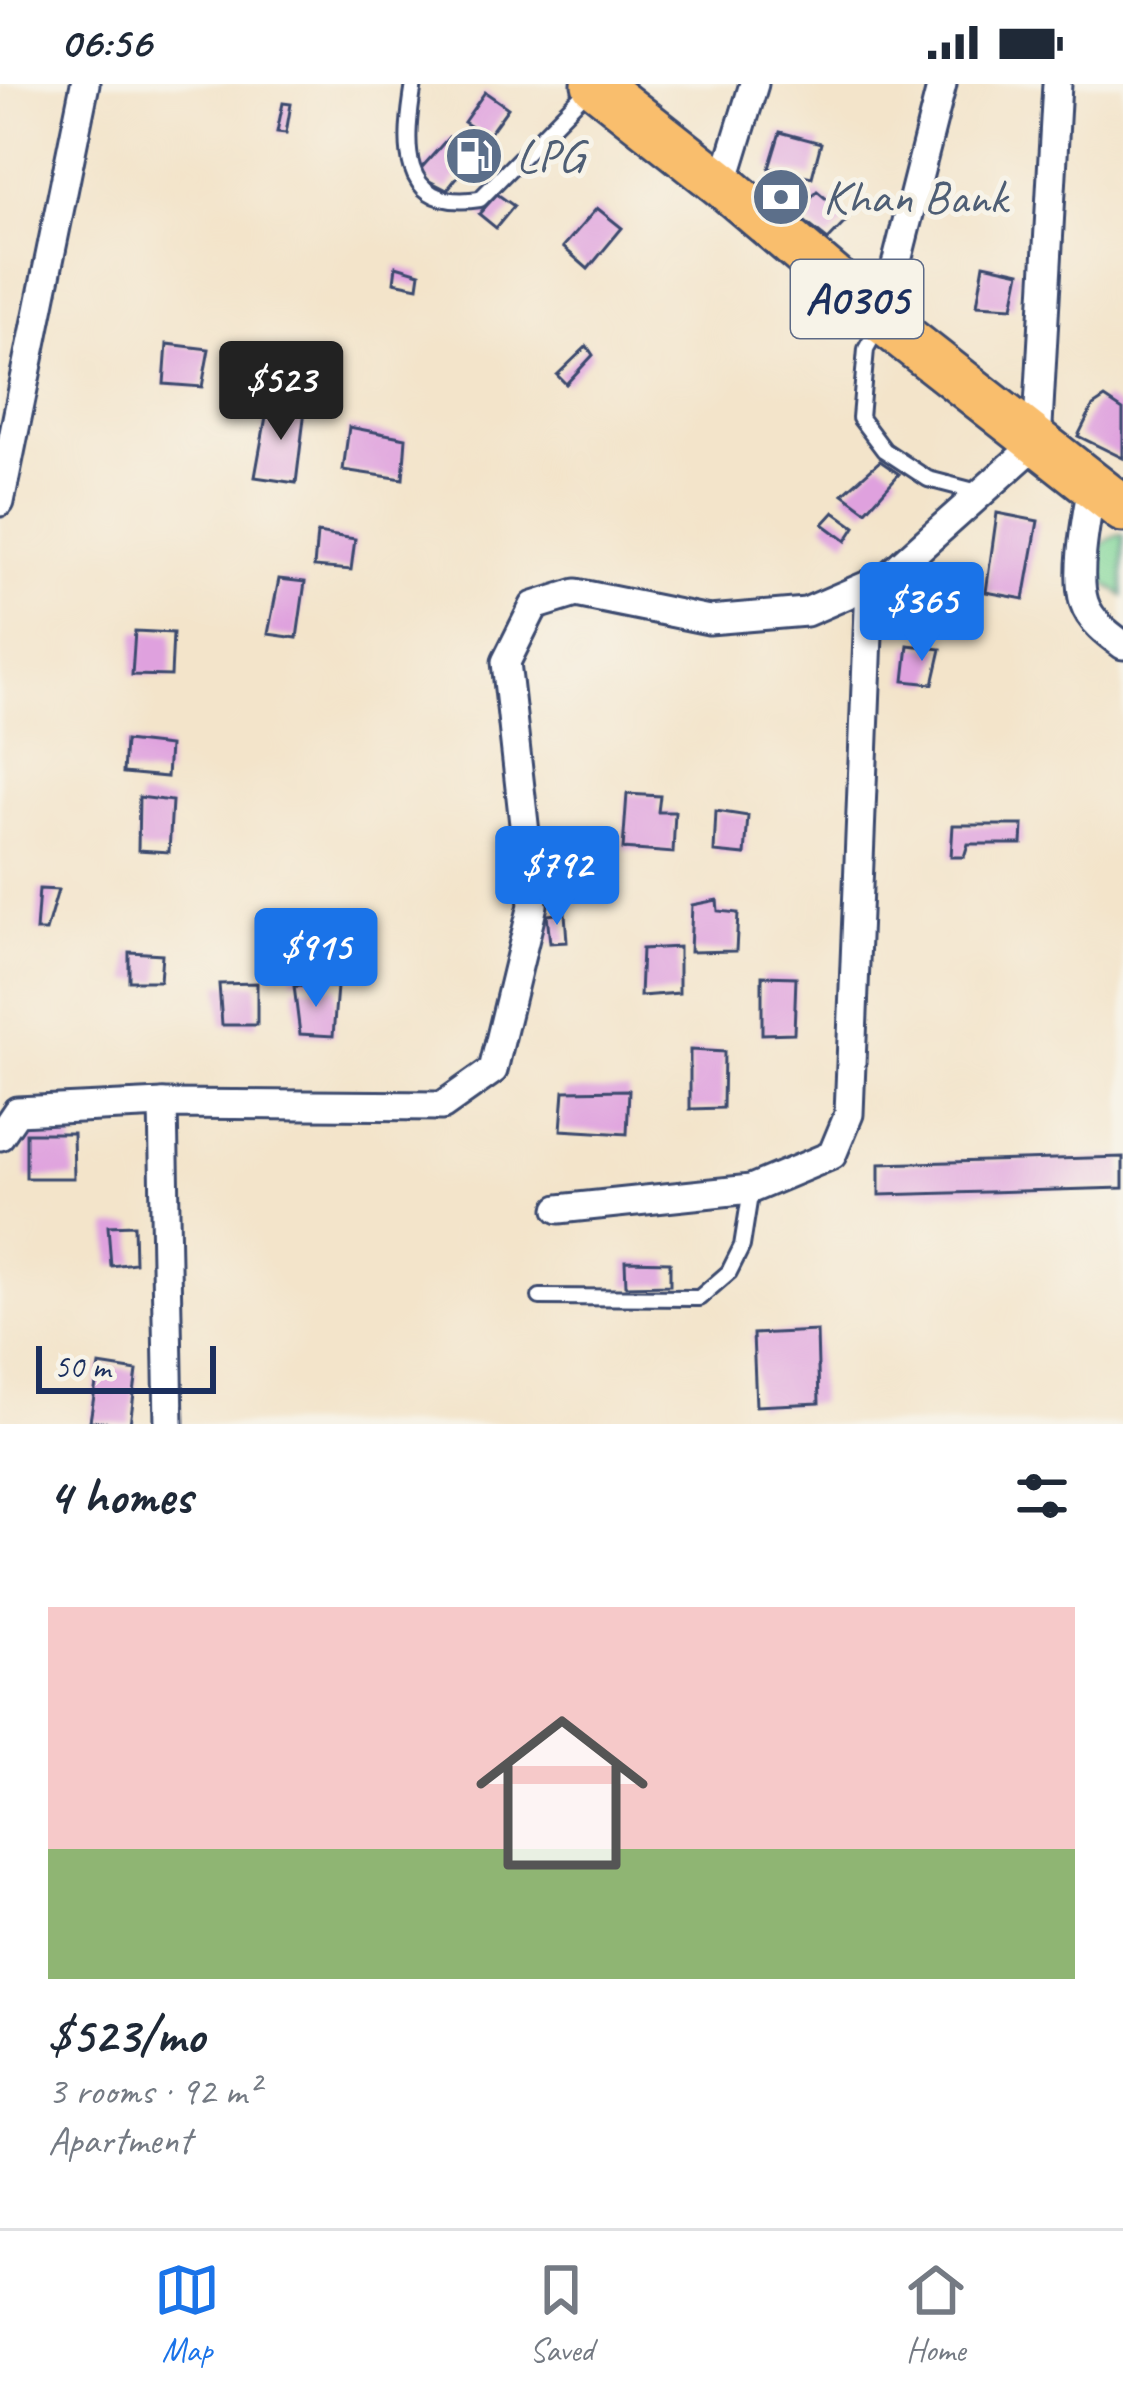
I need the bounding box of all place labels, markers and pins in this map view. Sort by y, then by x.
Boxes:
fuel station icon: LPG [443,125,505,187]
place label: LPG [516,126,589,186]
bank icon: Khan Bank [750,166,812,228]
place label: Khan Bank [823,167,1010,227]
pin: $523 [210,341,352,443]
pin: $365 [851,562,993,664]
pin: $792 [486,826,628,928]
pin: $915 [245,908,387,1010]

